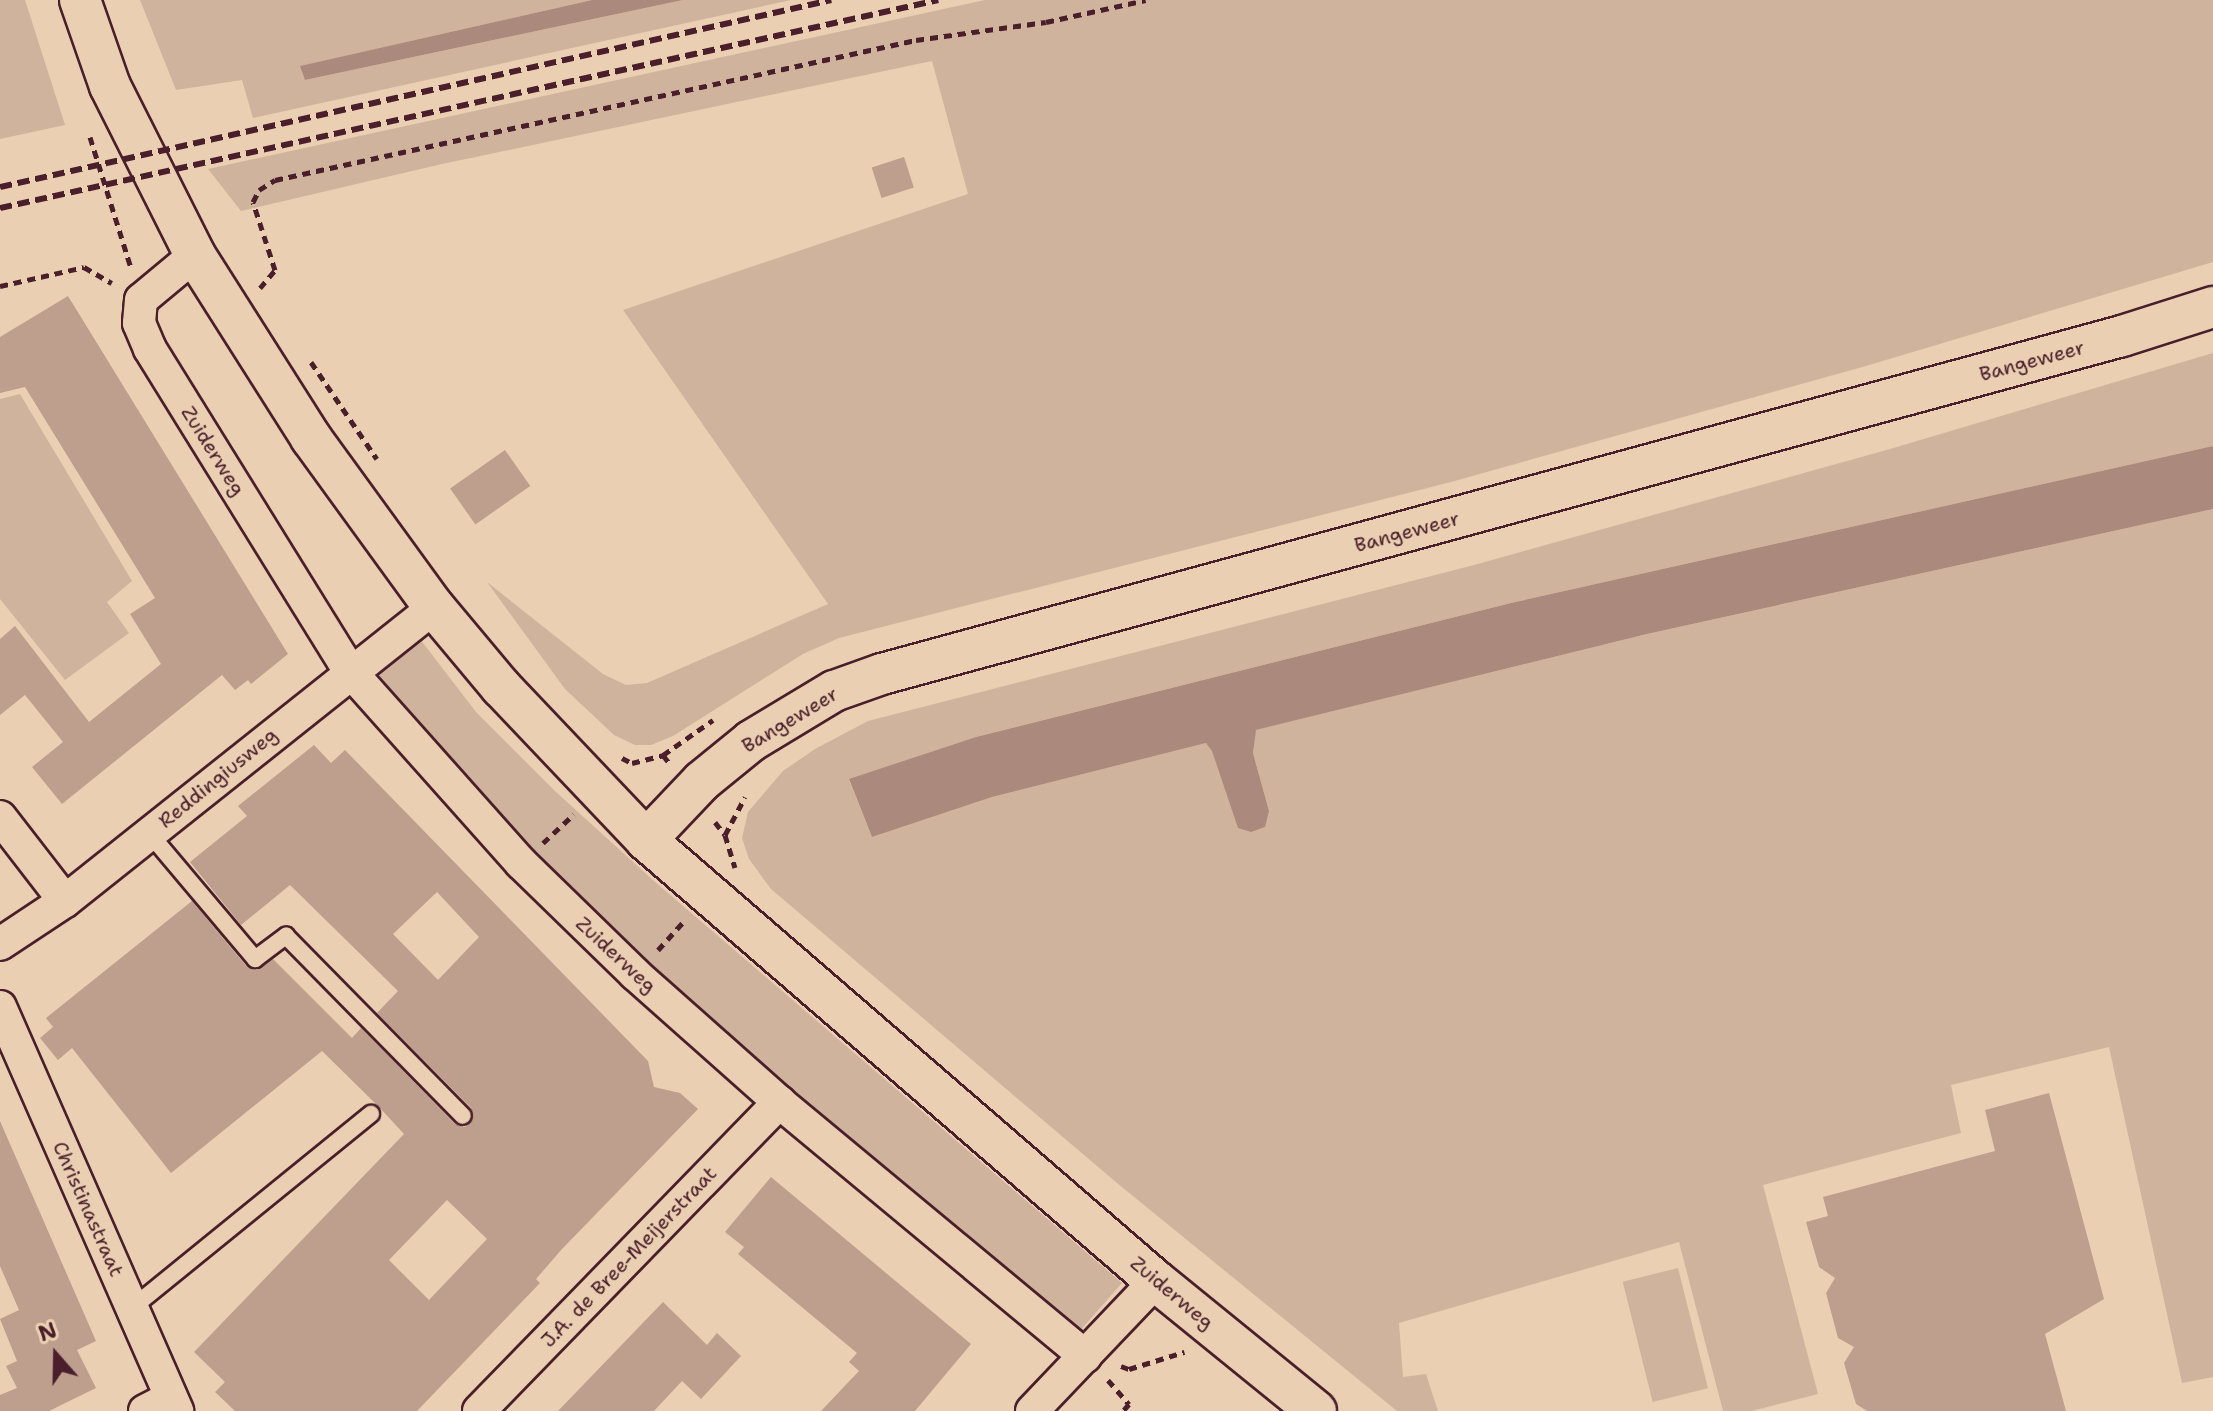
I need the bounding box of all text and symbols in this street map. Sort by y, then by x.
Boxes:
street label: Bangeweer [1977,335,2087,387]
street label: Zuiderweg [176,402,250,500]
street label: Bangeweer [1352,506,1462,558]
street label: Bangeweer [738,682,842,758]
street label: Reddingiusweg [154,723,282,833]
street label: Zuiderweg [571,912,661,998]
street label: Christinastraat [47,1138,129,1280]
street label: J.A. de Bree-Meijerstraat [536,1162,722,1352]
street label: Zuiderweg [1125,1251,1219,1335]
north arrow [16,1315,96,1395]
text: N [34,1315,61,1349]

